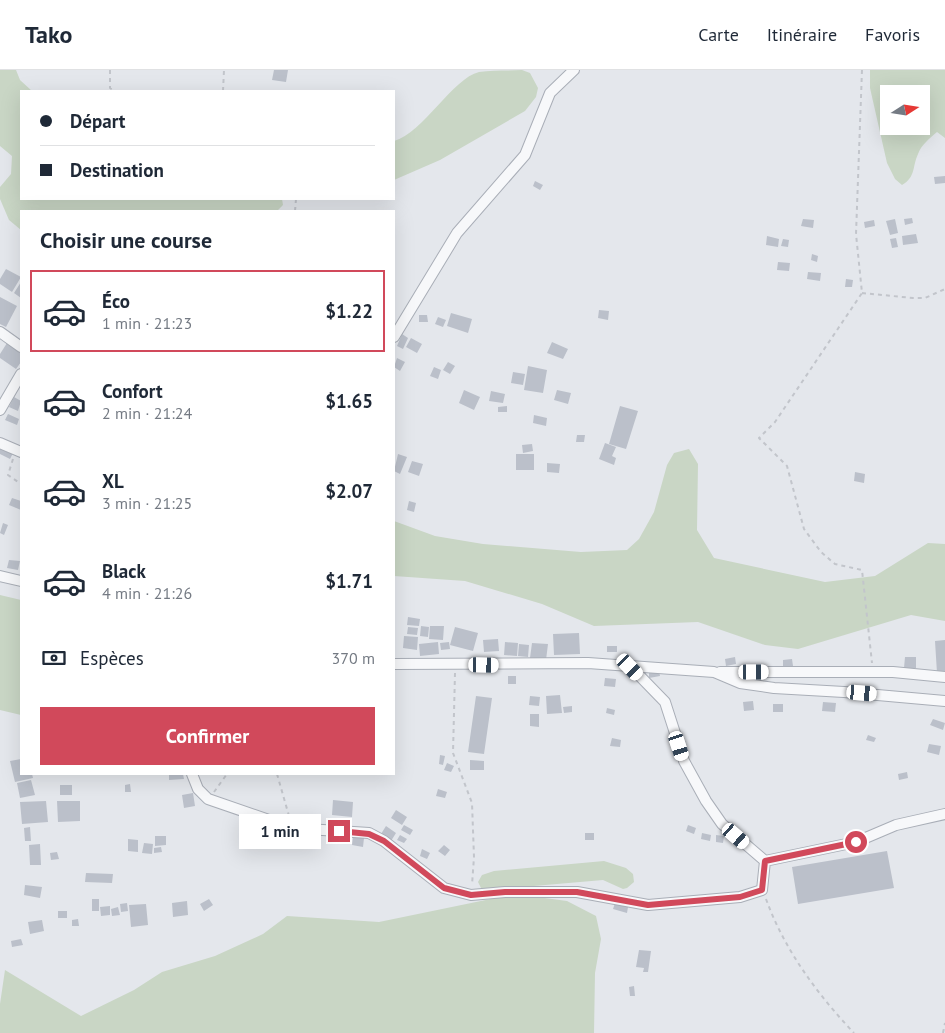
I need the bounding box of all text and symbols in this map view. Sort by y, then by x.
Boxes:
text: Tako [25,19,72,50]
text: Carte [698,23,739,46]
text: Itinéraire [767,23,837,46]
text: Favoris [865,23,920,46]
north arrow [880,85,930,135]
map controls [880,85,930,135]
text: Départ [70,109,126,133]
text: Destination [70,158,164,182]
text: Choisir une course [40,226,212,254]
icon: car [42,289,87,334]
text: Éco [102,289,130,313]
text: $1.22 [325,299,373,323]
text: 1 min · 21:23 [102,313,192,333]
icon: car [42,379,87,424]
text: Confort [102,379,163,403]
text: $1.65 [325,389,373,413]
text: 2 min · 21:24 [102,403,192,423]
icon: car [42,469,87,514]
text: XL [102,469,124,493]
text: $2.07 [325,479,373,503]
text: 3 min · 21:25 [102,493,192,513]
icon: car [42,559,87,604]
text: Black [102,559,146,583]
text: $1.71 [325,569,373,593]
text: 4 min · 21:26 [102,583,192,603]
icon: cash [40,644,68,672]
text: Espèces [80,646,144,670]
text: 370 m [332,648,375,668]
car [614,651,645,683]
car [468,657,499,673]
car [739,665,769,680]
car [846,684,877,702]
button: Confirmer [40,707,375,765]
car [667,729,690,763]
callout: 1 min [239,814,322,848]
route end [328,820,350,842]
car [719,820,752,852]
text: 1 min [260,821,300,841]
route start [845,831,867,853]

